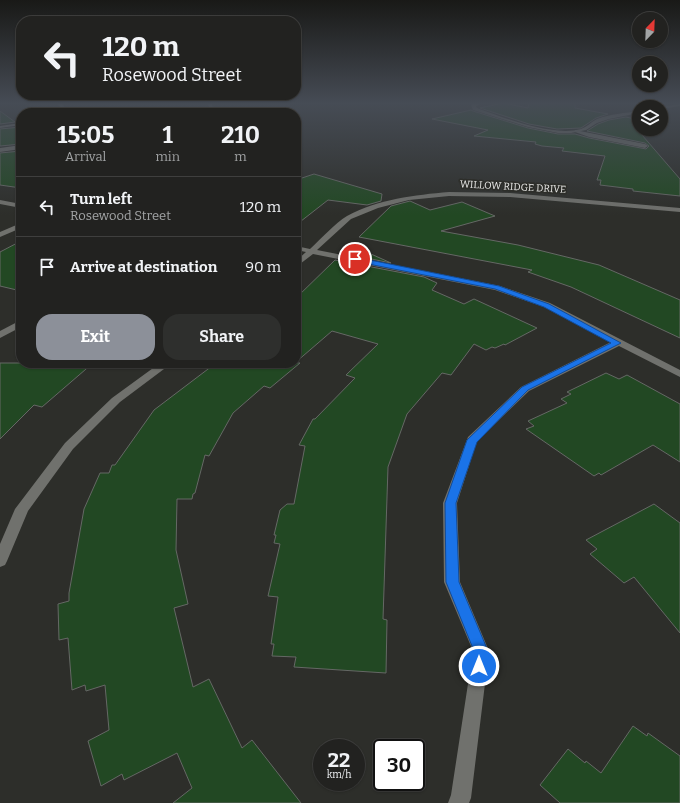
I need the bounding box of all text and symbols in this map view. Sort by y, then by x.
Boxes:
north arrow [632,12,668,48]
map controls [632,12,668,136]
text: 120 m [102,30,179,63]
icon: left [36,32,88,84]
button: sound [632,56,668,92]
text: Rosewood Street [102,64,242,86]
button: layers [632,100,668,136]
text: 15:05 [57,121,114,149]
text: 1 [162,121,173,149]
text: 210 [221,121,260,149]
text: Arrival [65,149,106,164]
text: min [155,149,180,164]
text: m [234,149,247,164]
street label: WILLOW RIDGE DRIVE [460,178,566,196]
text: Turn left [70,190,132,208]
icon: left [36,196,58,218]
text: 120 m [240,198,281,216]
text: Rosewood Street [70,208,171,223]
pin [338,242,372,276]
icon: arrive [344,248,366,270]
icon: arrive [36,256,58,278]
text: Arrive at destination [70,258,217,276]
text: 90 m [245,258,281,276]
button: Exit [36,314,155,360]
button: Share [163,314,281,360]
position arrow [458,645,500,687]
speed limit sign: 30 [373,739,425,791]
text: 22 [328,748,350,772]
text: km/h [327,769,351,781]

